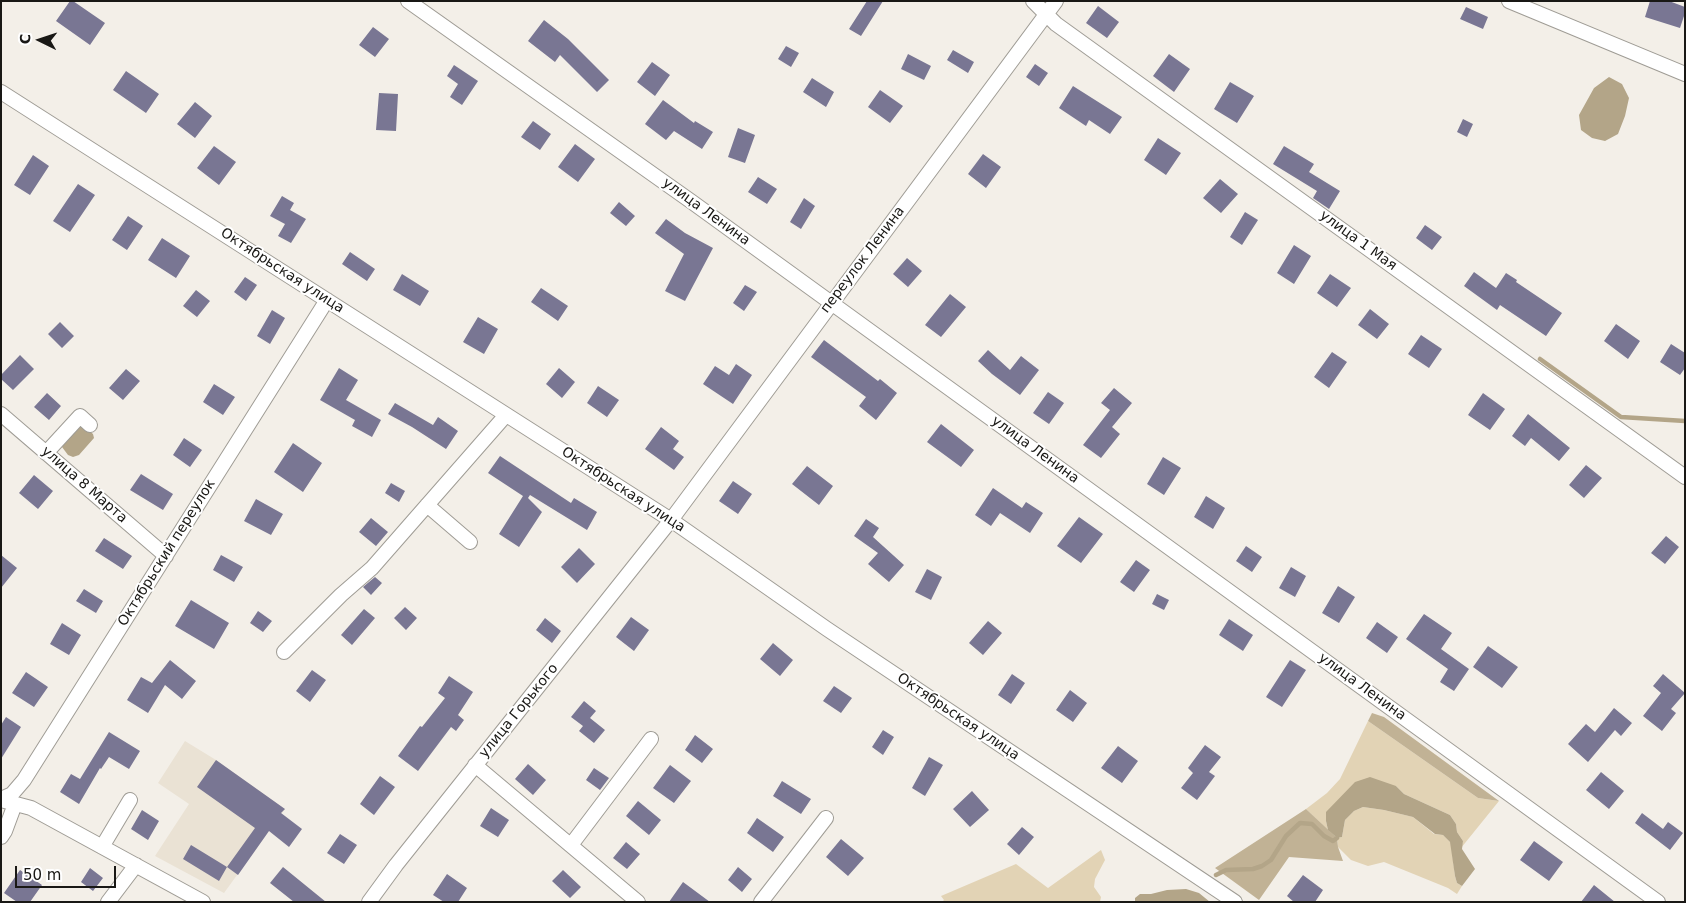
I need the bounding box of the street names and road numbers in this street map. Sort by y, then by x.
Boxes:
street label: улица Ленина [659,175,753,249]
street label: переулок Ленина [817,203,909,317]
street label: улица 1 Мая [1316,207,1400,275]
street label: Октябрьская улица [217,225,347,317]
street label: улица Ленина [988,413,1082,487]
street label: улица 8 Марта [38,443,130,527]
street label: Октябрьская улица [558,444,688,536]
street label: Октябрьский переулок [115,476,219,630]
street label: улица Ленина [1315,650,1409,724]
street label: улица Горького [476,661,562,761]
street label: Октябрьская улица [894,670,1022,764]

